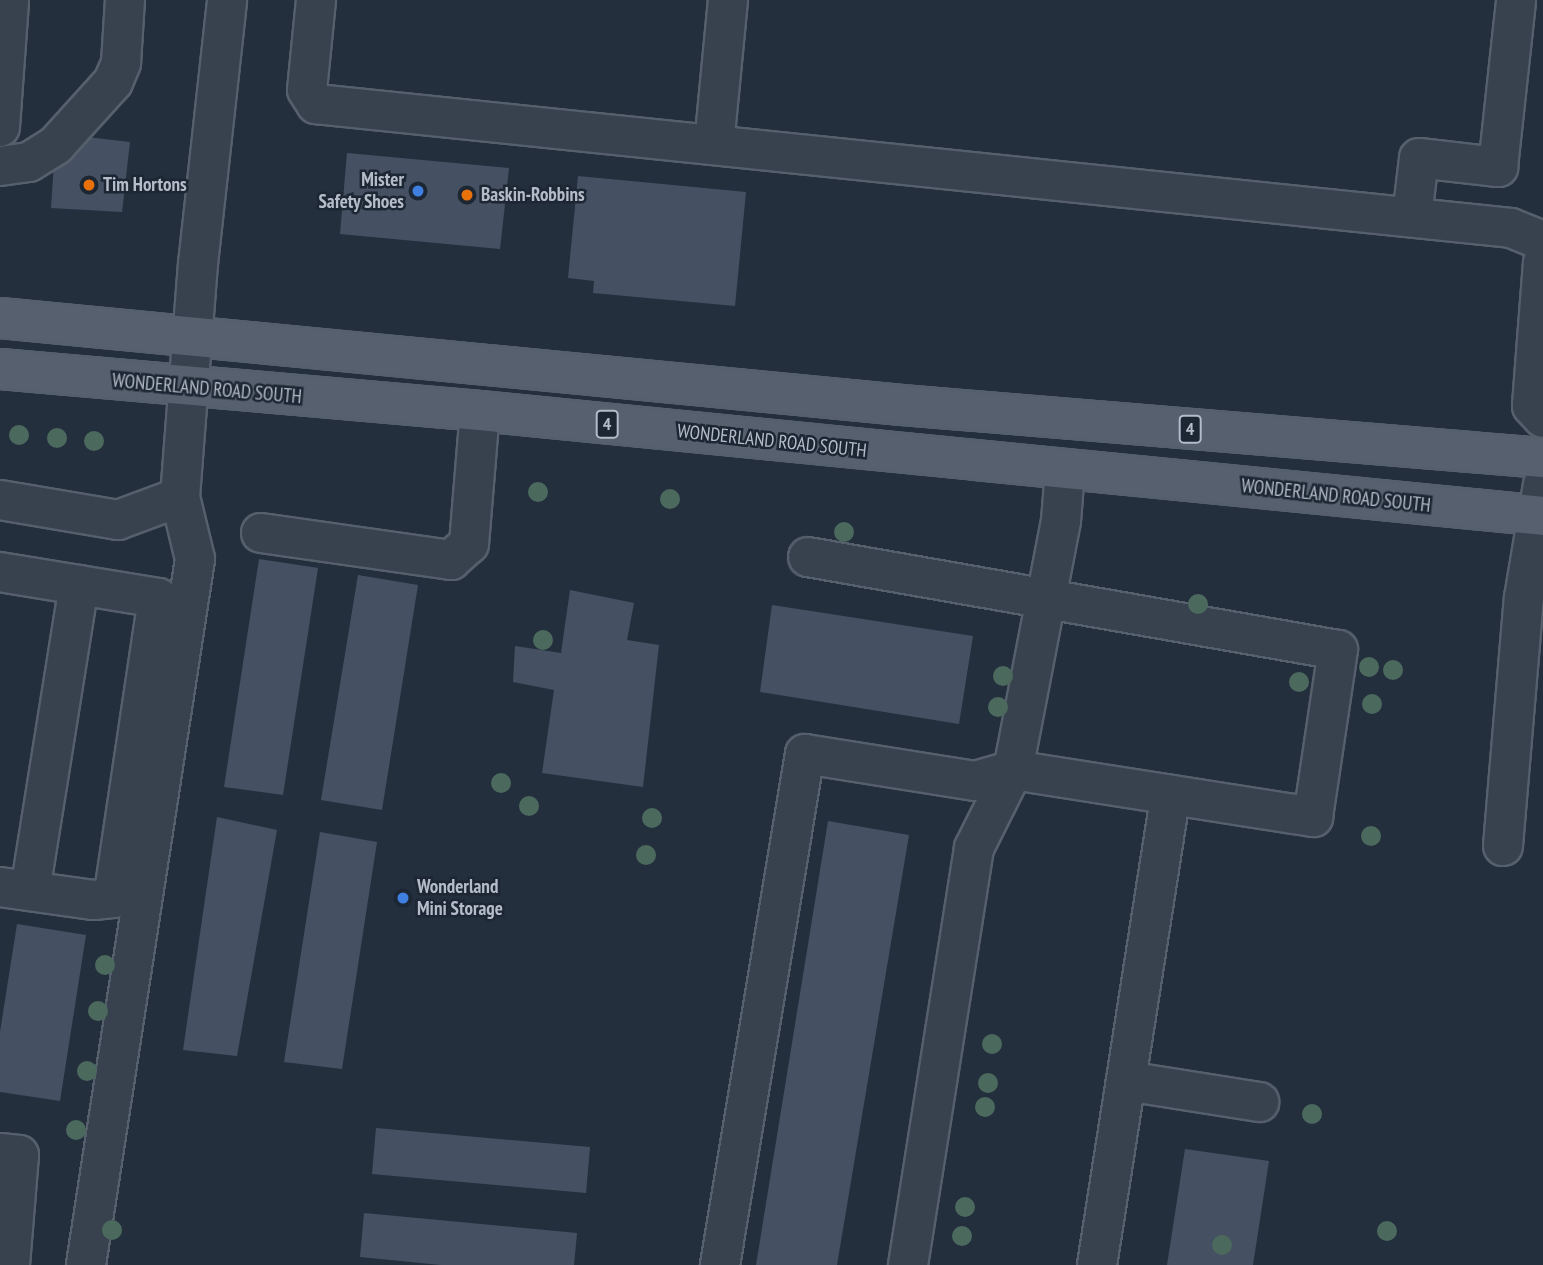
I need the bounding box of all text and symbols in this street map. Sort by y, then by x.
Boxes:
place label: Mister Safety Shoes [318,169,404,213]
place label: Tim Hortons [103,174,187,196]
marker: Tim Hortons [81,177,97,193]
marker: Mister Safety Shoes [410,183,426,199]
place label: Baskin-Robbins [481,184,585,206]
marker: Baskin-Robbins [459,187,475,203]
street label: WONDERLAND ROAD SOUTH [111,369,303,409]
road number: 4 [595,410,619,438]
road number: 4 [1178,414,1202,444]
street label: WONDERLAND ROAD SOUTH [676,420,868,462]
street label: WONDERLAND ROAD SOUTH [1240,475,1432,517]
place label: Wonderland Mini Storage [417,876,503,920]
marker: Wonderland Mini Storage [395,890,411,906]

